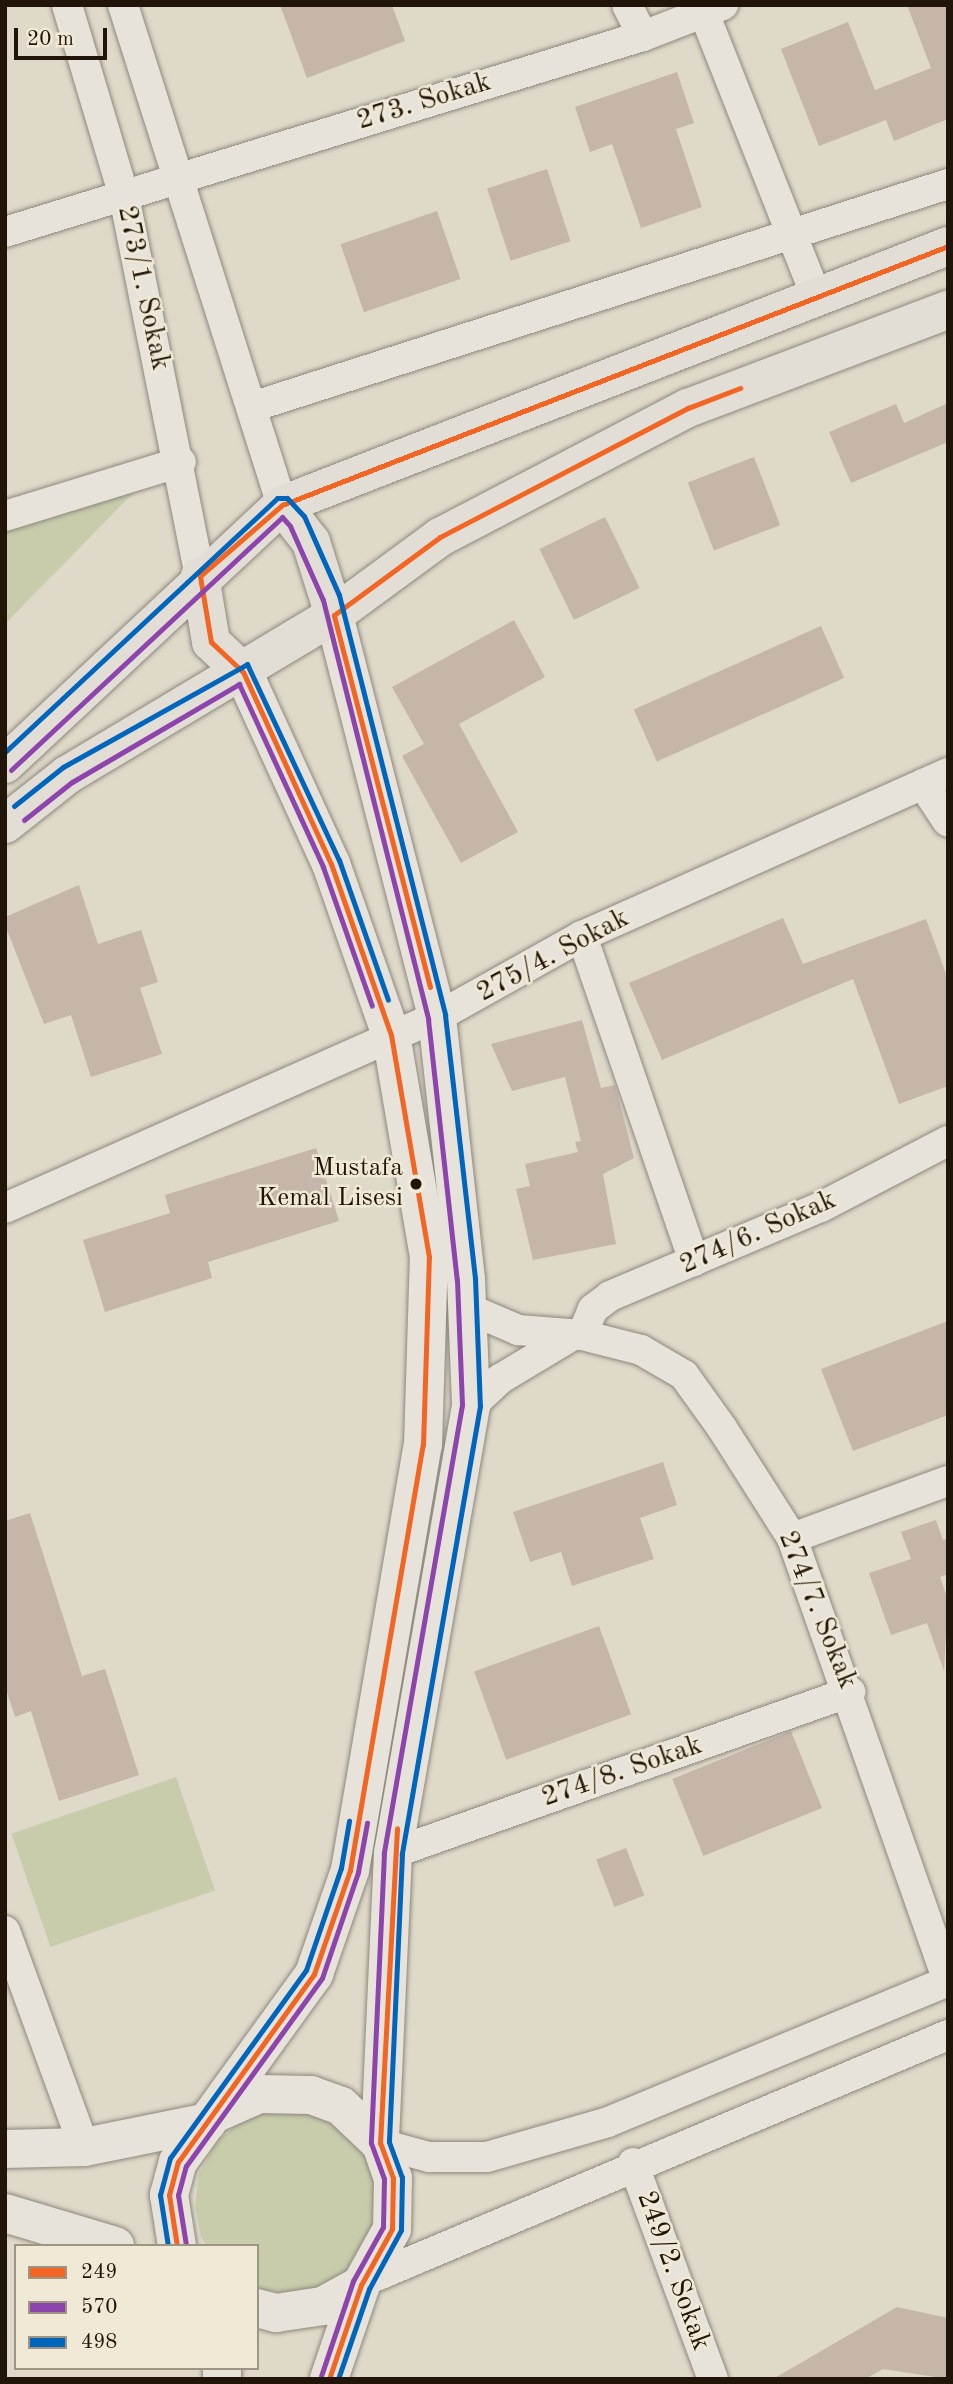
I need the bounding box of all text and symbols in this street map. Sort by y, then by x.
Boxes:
scale bar [18,14,110,58]
text: 20 m [27,29,74,50]
street label: 273. Sokak [353,66,495,138]
street label: 273/1. Sokak [109,203,177,373]
street label: 275/4. Sokak [471,902,635,1010]
place label: Mustafa Kemal Lisesi [258,1153,403,1214]
marker: Mustafa Kemal Lisesi [409,1177,423,1191]
street label: 274/6. Sokak [675,1184,841,1282]
street label: 274/7. Sokak [770,1526,864,1694]
street label: 274/8. Sokak [537,1729,707,1815]
street label: 249/2. Sokak [629,2187,717,2355]
legend [14,2244,259,2370]
text: 249 [81,2262,118,2283]
text: 570 [81,2297,118,2318]
text: 498 [81,2332,118,2353]

